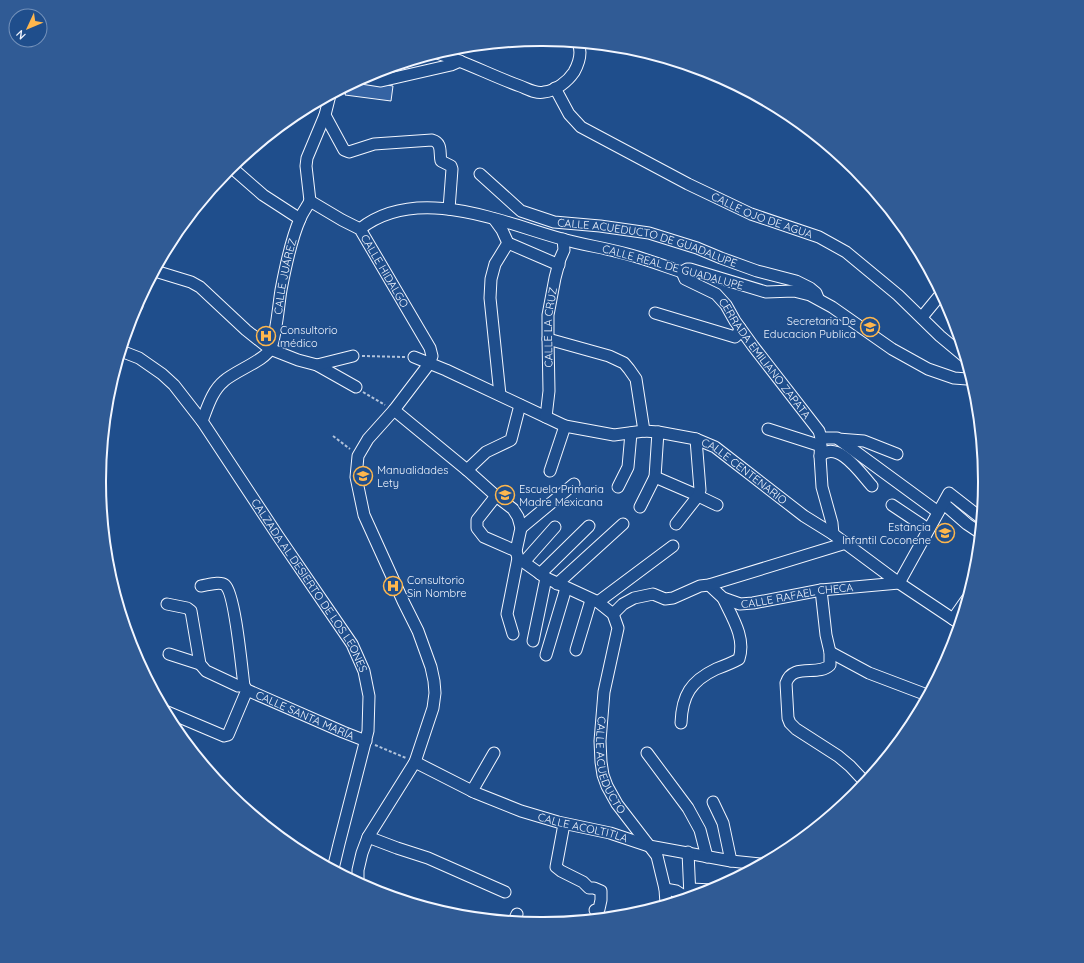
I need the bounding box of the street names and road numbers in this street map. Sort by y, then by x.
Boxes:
street label: CALLE OJO DE AGUA [709,189,815,241]
street label: CALLE ACUEDUCTO DE GUADALUPE [557,215,739,270]
street label: CALLE HIDALGO [358,232,412,310]
street label: CALLE JUÁREZ [271,237,300,315]
street label: CALLE REAL DE GUADALUPE [601,241,745,293]
street label: CALLE LA CRUZ [541,286,560,368]
street label: CERRADA EMILIANO ZAPATA [716,295,814,422]
street label: CALLE CENTENARIO [699,435,790,507]
street label: CALZADA AL DESIERTO DE LOS LEONES [248,496,371,674]
street label: CALLE RAFAEL CHECA [741,580,854,611]
street label: CALLE SANTA MARÍA [253,688,356,743]
street label: CALLE ACUEDUCTO [593,716,629,816]
street label: CALLE ACOLTITLA [536,809,630,845]

